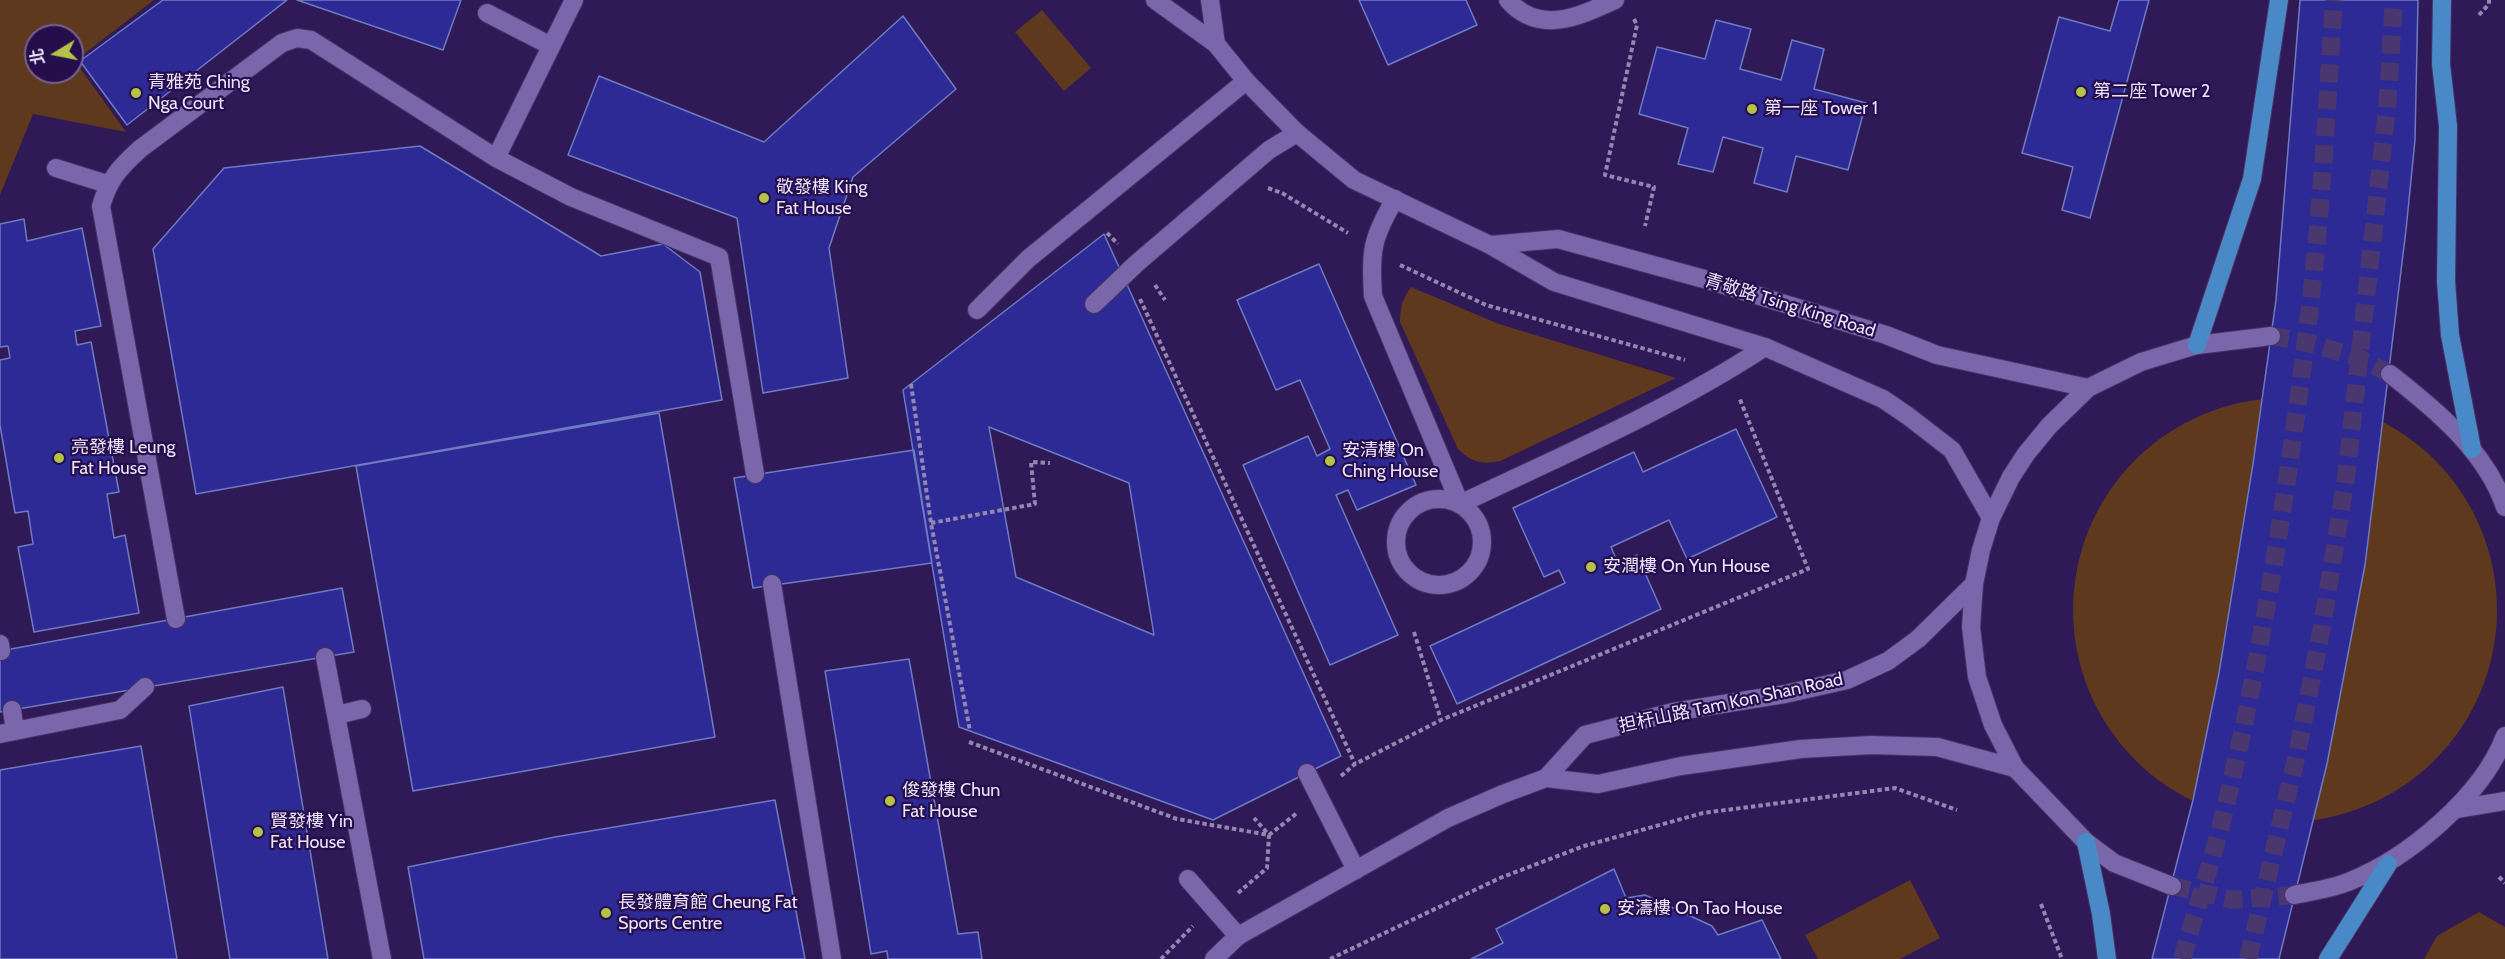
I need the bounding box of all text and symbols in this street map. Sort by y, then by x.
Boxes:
north arrow [24,24,84,84]
text: 北 [27,47,48,66]
place label: 青雅苑 Ching Nga Court [148,72,250,115]
place label: 第二座 Tower 2 [2093,81,2210,103]
marker: 第二座 Tower 2 [2074,85,2088,99]
marker: 青雅苑 Ching Nga Court [129,86,143,100]
place label: 第一座 Tower 1 [1764,98,1878,120]
marker: 第一座 Tower 1 [1745,102,1759,116]
place label: 敬發樓 King Fat House [776,177,868,219]
marker: 敬發樓 King Fat House [757,191,771,205]
street label: 青敬路 Tsing King Road [1702,270,1878,342]
place label: 亮發樓 Leung Fat House [71,437,176,480]
place label: 安清樓 On Ching House [1342,440,1438,482]
marker: 亮發樓 Leung Fat House [52,451,66,465]
marker: 安清樓 On Ching House [1323,454,1337,468]
place label: 安潤樓 On Yun House [1603,556,1770,578]
marker: 安潤樓 On Yun House [1584,560,1598,574]
street label: 担杆山路 Tam Kon Shan Road [1617,669,1845,737]
place label: 俊發樓 Chun Fat House [902,780,1000,822]
marker: 俊發樓 Chun Fat House [883,794,897,808]
place label: 賢發樓 Yin Fat House [270,811,353,854]
marker: 賢發樓 Yin Fat House [251,825,265,839]
place label: 長發體育館 Cheung Fat Sports Centre [618,892,798,934]
place label: 安濤樓 On Tao House [1617,898,1782,920]
marker: 安濤樓 On Tao House [1598,902,1612,916]
marker: 長發體育館 Cheung Fat Sports Centre [599,906,613,920]

